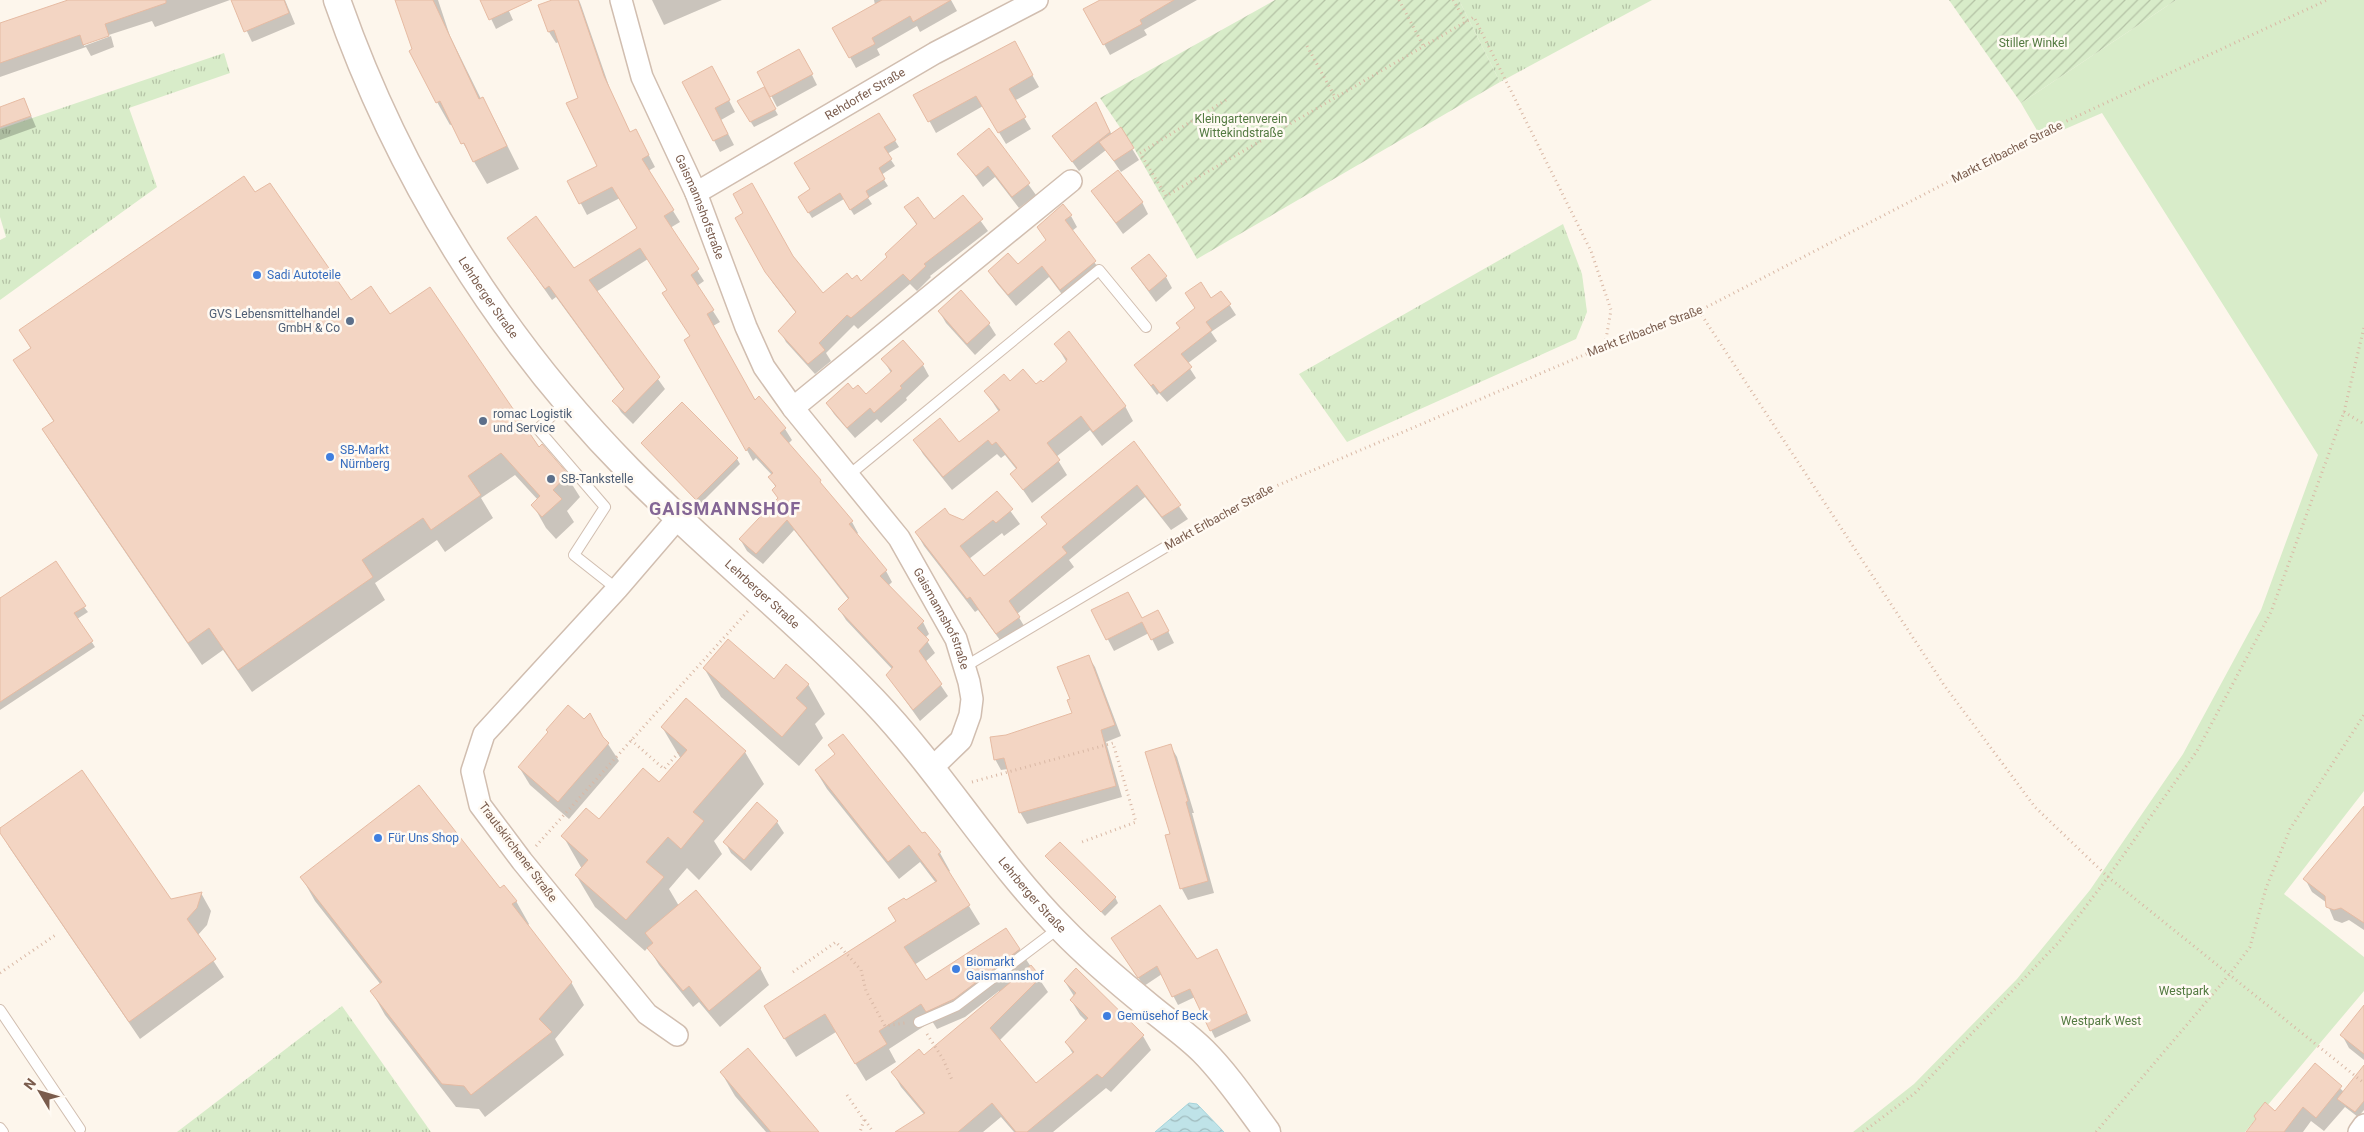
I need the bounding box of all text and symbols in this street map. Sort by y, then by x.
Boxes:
park label: Stiller Winkel [1999,36,2067,50]
street label: Rehdorfer Straße [822,65,908,123]
park label: Kleingartenverein Wittekindstraße [1195,112,1287,140]
street label: Markt Erlbacher Straße [1949,118,2065,186]
street label: Gaismannshofstraße [672,152,727,261]
street label: Lehrberger Straße [456,254,521,341]
place label: Sadi Autoteile [267,268,341,282]
marker: Sadi Autoteile [251,269,263,281]
street label: Markt Erlbacher Straße [1585,303,1705,359]
place label: GVS Lebensmittelhandel GmbH & Co [209,307,340,335]
marker: GVS Lebensmittelhandel GmbH & Co [344,315,356,327]
place label: romac Logistik und Service [493,407,573,435]
marker: romac Logistik und Service [477,415,489,427]
place label: SB-Markt Nürnberg [340,443,390,471]
marker: SB-Markt Nürnberg [324,451,336,463]
place label: SB-Tankstelle [561,472,633,486]
marker: SB-Tankstelle [545,473,557,485]
street label: Markt Erlbacher Straße [1162,481,1276,553]
district label: GAISMANNSHOF [649,498,801,519]
street label: Lehrberger Straße [722,557,802,632]
street label: Gaismannshofstraße [910,565,972,671]
street label: Trautskirchener Straße [476,799,560,905]
place label: Für Uns Shop [388,831,459,845]
marker: Für Uns Shop [372,832,384,844]
street label: Lehrberger Straße [995,854,1069,936]
place label: Biomarkt Gaismannshof [966,955,1045,983]
marker: Biomarkt Gaismannshof [950,963,962,975]
park label: Westpark [2159,984,2210,998]
place label: Gemüsehof Beck [1117,1009,1209,1023]
marker: Gemüsehof Beck [1101,1010,1113,1022]
park label: Westpark West [2061,1014,2141,1028]
north arrow [15,1067,65,1117]
text: N [20,1075,39,1093]

